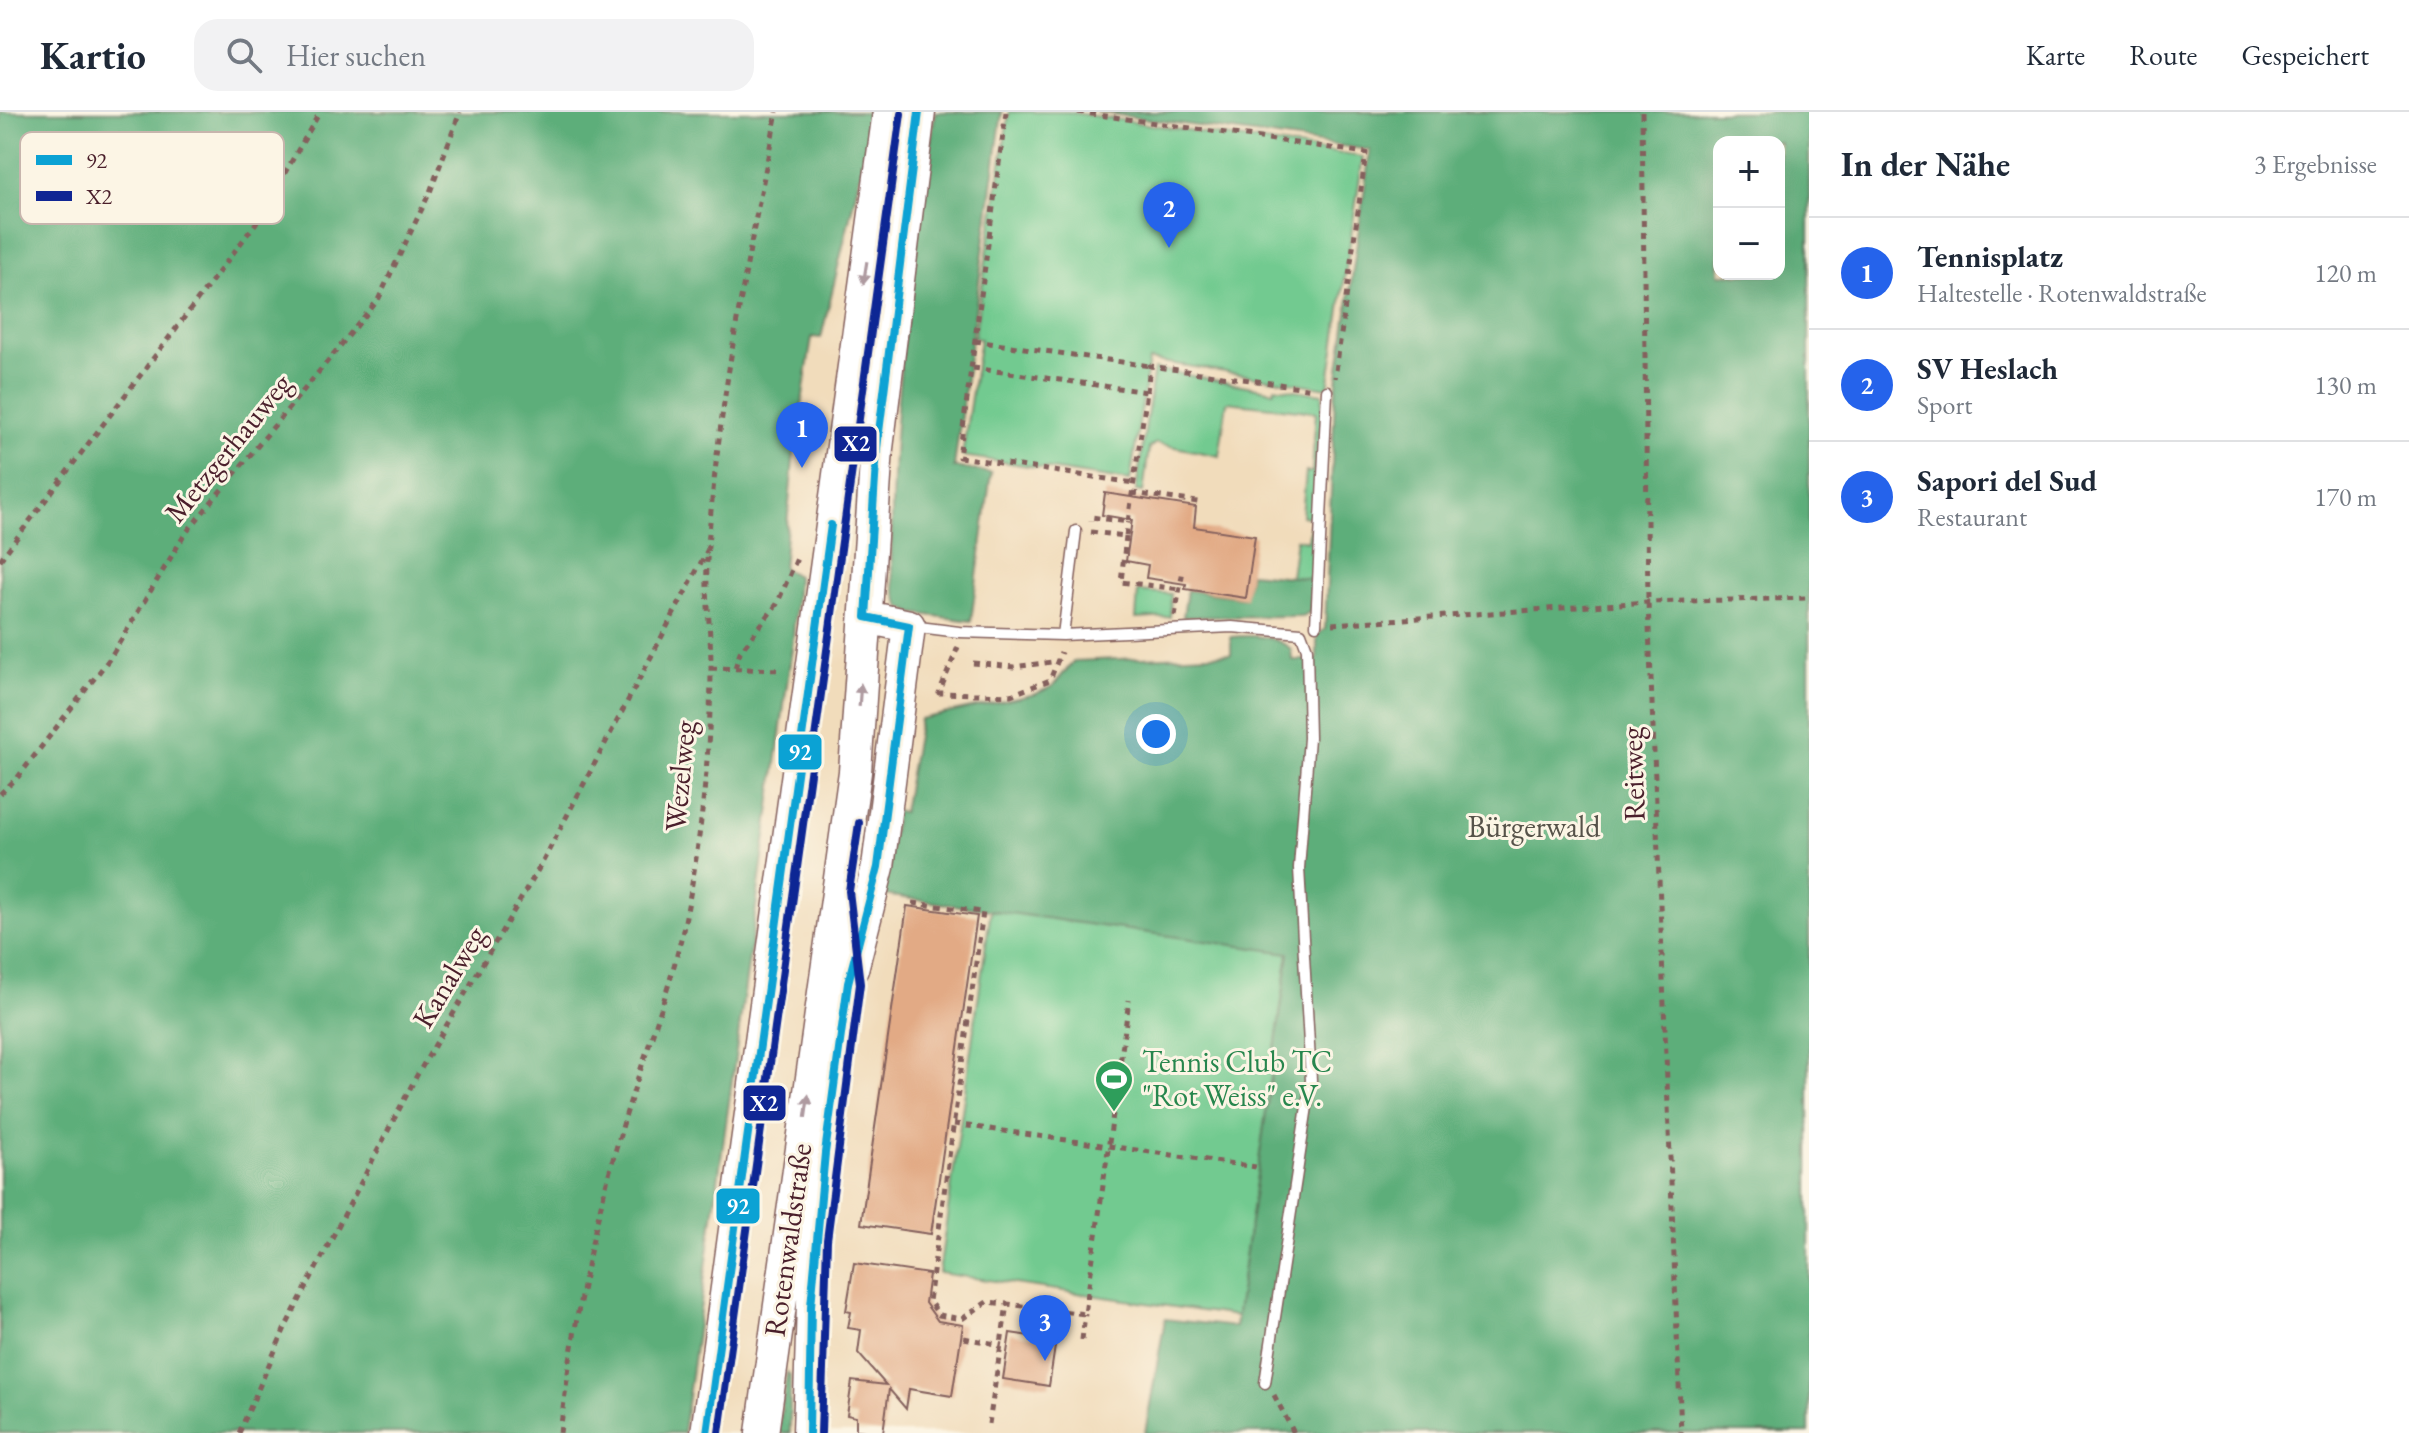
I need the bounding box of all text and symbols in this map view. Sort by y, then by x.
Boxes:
search box [194,19,754,91]
text: Kartio [40,31,146,80]
icon: search [222,33,266,77]
text: Hier suchen [286,36,426,75]
text: Karte [2026,37,2085,73]
text: Route [2129,37,2197,73]
text: Gespeichert [2241,37,2369,73]
legend [20,132,284,224]
map controls [1713,136,1785,280]
button: + [1713,136,1785,208]
text: In der Nähe [1841,142,2010,186]
text: 92 [86,146,108,175]
text: 3 Ergebnisse [2254,147,2377,181]
text: X2 [85,182,113,211]
pin: 2 [1143,182,1195,248]
button: − [1713,208,1785,280]
text: Tennisplatz [1917,237,2063,276]
text: 1 [1860,256,1874,290]
text: 120 m [2314,256,2377,290]
one-way arrow [858,260,871,285]
text: Haltestelle · Rotenwaldstraße [1917,276,2207,310]
text: SV Heslach [1917,349,2058,388]
street label: Metzgerhauweg [155,364,300,530]
text: 2 [1860,368,1874,402]
text: 130 m [2314,368,2377,402]
text: Sport [1917,388,1972,422]
pin: 1 [776,402,828,468]
line badge: X2 [833,425,878,463]
text: X2 [841,429,870,458]
text: Sapori del Sud [1917,461,2097,500]
text: 3 [1860,480,1874,514]
text: 170 m [2314,480,2377,514]
text: Restaurant [1917,500,2027,534]
one-way arrow [854,682,867,707]
your location [1136,714,1176,754]
street label: Wezelweg [655,718,704,833]
street label: Reitweg [1611,725,1654,822]
line badge: 92 [777,733,823,771]
text: 92 [788,738,812,767]
park label: Bürgerwald [1468,807,1601,846]
street label: Kanalweg [403,918,495,1035]
place label: Tennis Club TC "Rot Weiss" e.V. [1142,1042,1332,1115]
sports icon: Tennis Club TC "Rot Weiss" e.V. [1093,1058,1135,1113]
line badge: X2 [742,1084,787,1122]
text: X2 [749,1089,778,1118]
one-way arrow [801,1093,814,1118]
street label: Rotenwaldstraße [755,1141,820,1339]
line badge: 92 [715,1187,761,1225]
text: 92 [726,1192,750,1221]
pin: 3 [1019,1295,1071,1361]

